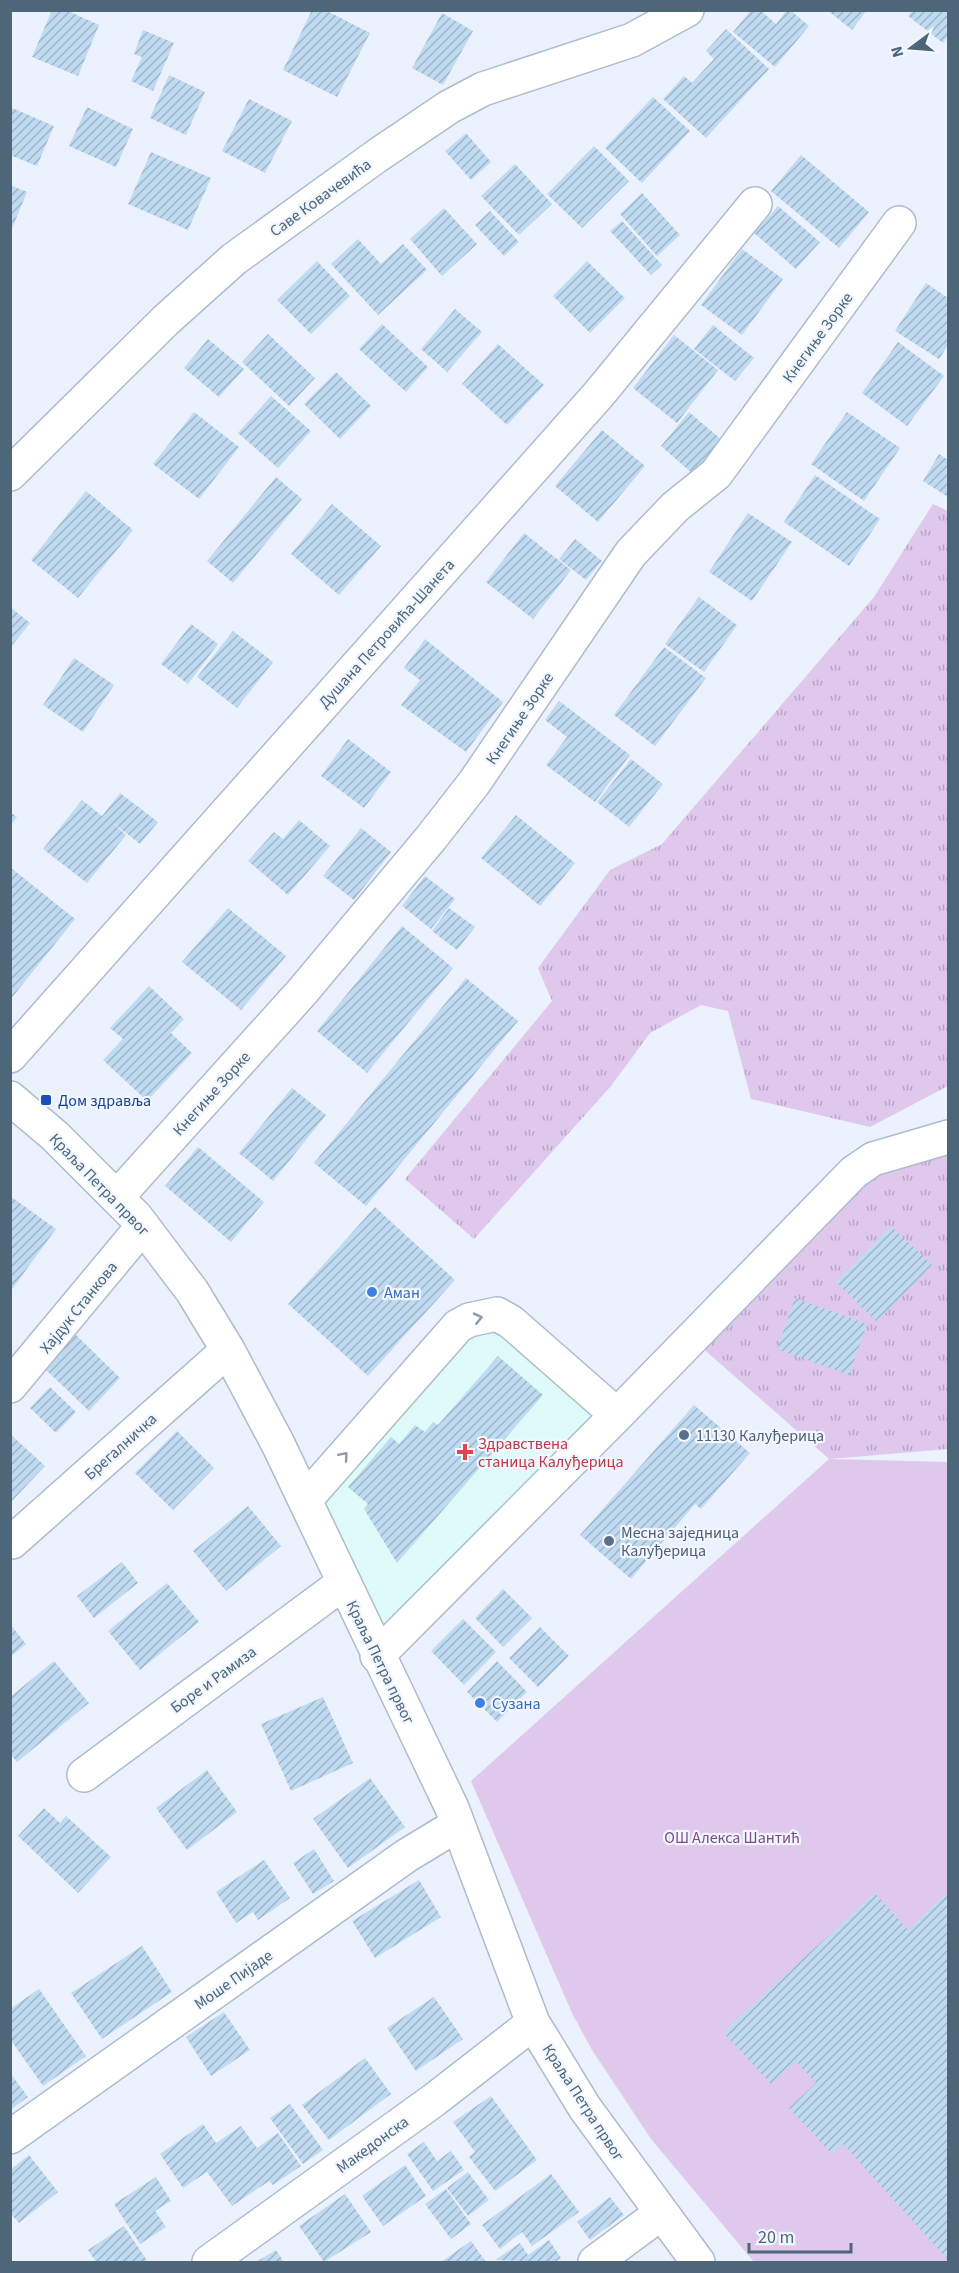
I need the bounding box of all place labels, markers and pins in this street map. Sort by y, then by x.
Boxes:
place label: Дом здравља [58,1090,151,1112]
marker: Дом здравља [39,1093,53,1107]
place label: Аман [384,1282,420,1304]
marker: Аман [365,1285,379,1299]
place label: 11130 Калуђерица [696,1425,824,1447]
marker: 11130 Калуђерица [677,1428,691,1442]
place label: Здравствена станица Калуђерица [478,1433,624,1473]
marker: Здравствена станица Калуђерица [456,1443,474,1461]
place label: Месна заједница Калуђерица [621,1522,739,1562]
marker: Месна заједница Калуђерица [602,1534,616,1548]
place label: Сузана [492,1693,541,1715]
marker: Сузана [473,1696,487,1710]

